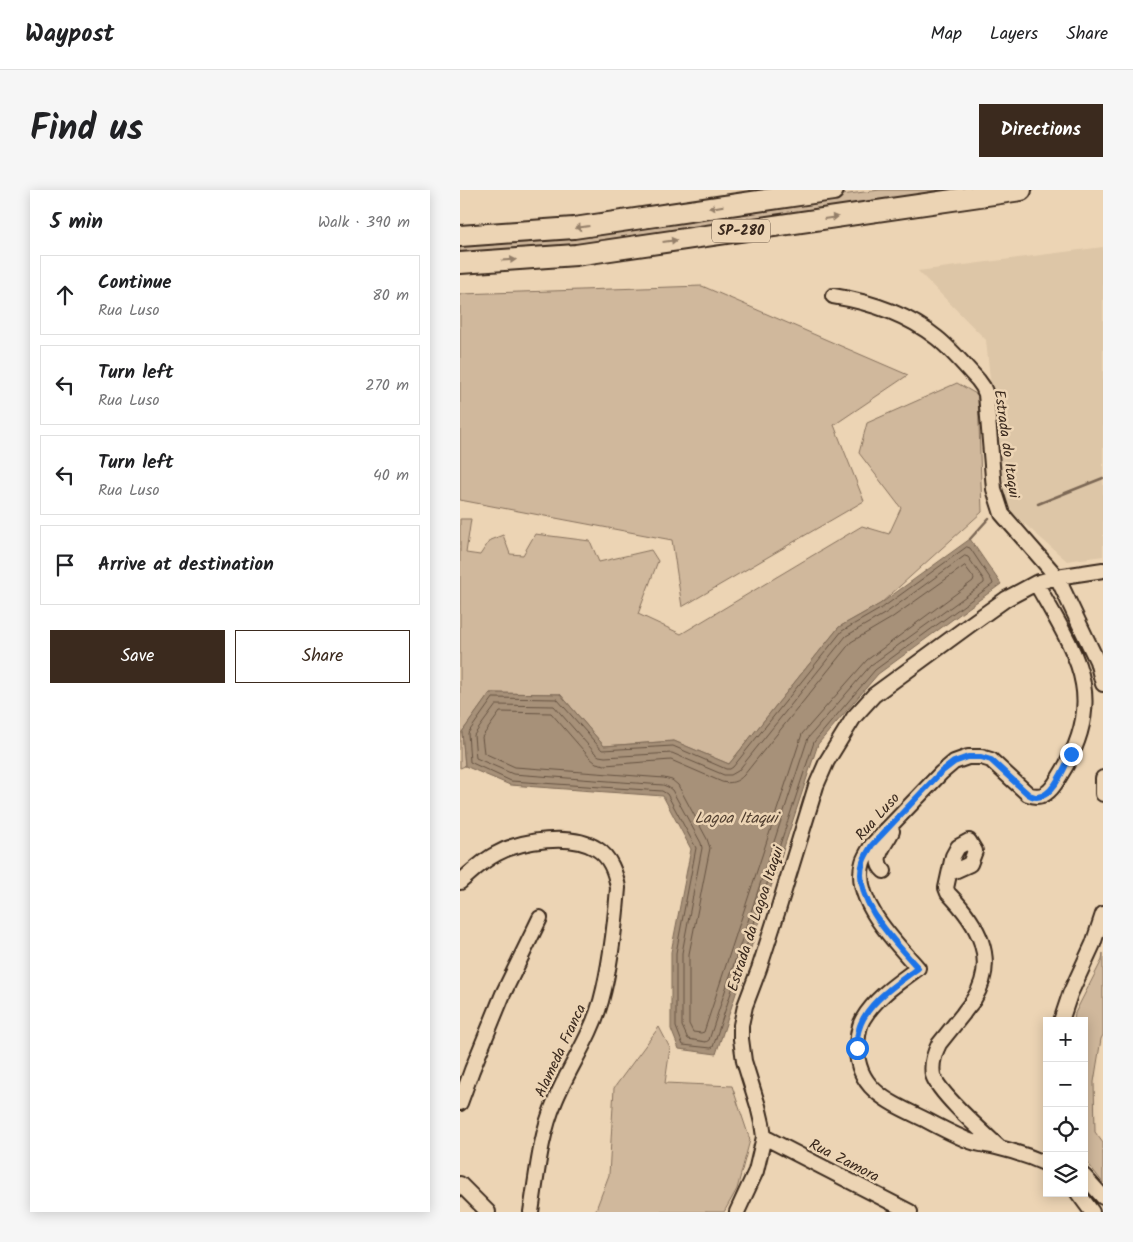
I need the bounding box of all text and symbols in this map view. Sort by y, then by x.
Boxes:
text: Waypost [25,15,114,54]
text: Map [931,20,962,49]
text: Layers [990,20,1038,49]
text: Share [1066,20,1108,49]
text: Find us [30,102,143,158]
button: Directions [979,104,1103,157]
one-way arrow [707,204,723,212]
text: 5 min [50,206,103,239]
text: Walk · 390 m [318,210,410,235]
one-way arrow [823,213,839,221]
road number: SP-280 [712,219,770,242]
one-way arrow [574,223,590,231]
one-way arrow [662,237,678,245]
one-way arrow [501,256,517,264]
text: Continue [98,268,171,298]
icon: ahead [51,281,79,309]
text: 80 m [372,283,409,308]
text: Rua Luso [98,298,159,323]
text: Turn left [98,358,173,388]
icon: left [51,371,79,399]
text: 270 m [365,373,409,398]
text: Rua Luso [98,388,159,413]
street label: Estrada do Itaqui [987,388,1026,501]
text: Turn left [98,448,173,478]
icon: left [51,461,79,489]
text: 40 m [373,463,409,488]
text: Rua Luso [98,478,159,503]
text: Arrive at destination [98,550,274,580]
icon: arrive [51,551,79,579]
button: Save [50,630,225,683]
button: Share [235,630,410,683]
route end [1060,743,1083,766]
street label: Rua Luso [850,787,906,846]
water label: Lagoa Itaqui [695,806,781,831]
street label: Estrada da Lagoa Itaqui [721,842,791,995]
street label: Alameda Franca [529,1000,593,1102]
map controls [1043,1017,1088,1197]
button: + [1043,1017,1088,1062]
route start [846,1037,869,1060]
button: − [1043,1062,1088,1107]
button: locate [1043,1107,1088,1152]
street label: Rua Zamora [805,1133,883,1189]
button: layers [1043,1152,1088,1197]

